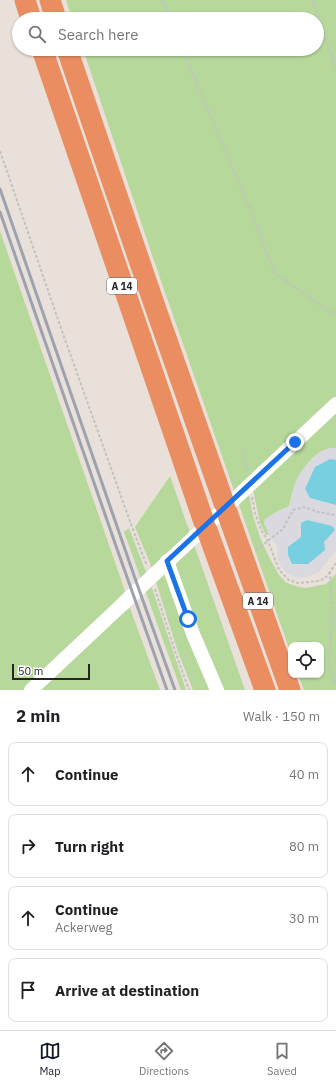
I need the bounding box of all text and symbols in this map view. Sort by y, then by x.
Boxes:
search box [12,12,324,56]
icon: search [26,23,48,45]
text: Search here [58,25,138,44]
road number: A 14 [107,278,137,294]
route end [286,433,304,451]
road number: A 14 [243,593,273,609]
route start [179,610,197,628]
map controls [288,642,324,678]
button: locate [288,642,324,678]
scale bar [12,662,90,681]
text: 50 m [18,664,43,678]
text: 2 min [16,705,60,727]
text: Walk · 150 m [243,708,320,725]
icon: ahead [17,763,39,785]
text: Continue [55,765,119,784]
text: 40 m [289,766,319,783]
icon: right [17,835,39,857]
text: Turn right [55,837,124,856]
text: 80 m [289,838,319,855]
text: Continue [55,900,119,919]
icon: ahead [17,907,39,929]
text: 30 m [289,910,319,927]
text: Ackerweg [55,919,112,936]
icon: arrive [17,979,39,1001]
text: Arrive at destination [55,981,199,1000]
tab: Map [39,1040,61,1078]
tab: Directions [139,1040,189,1078]
tab: Saved [267,1040,297,1078]

